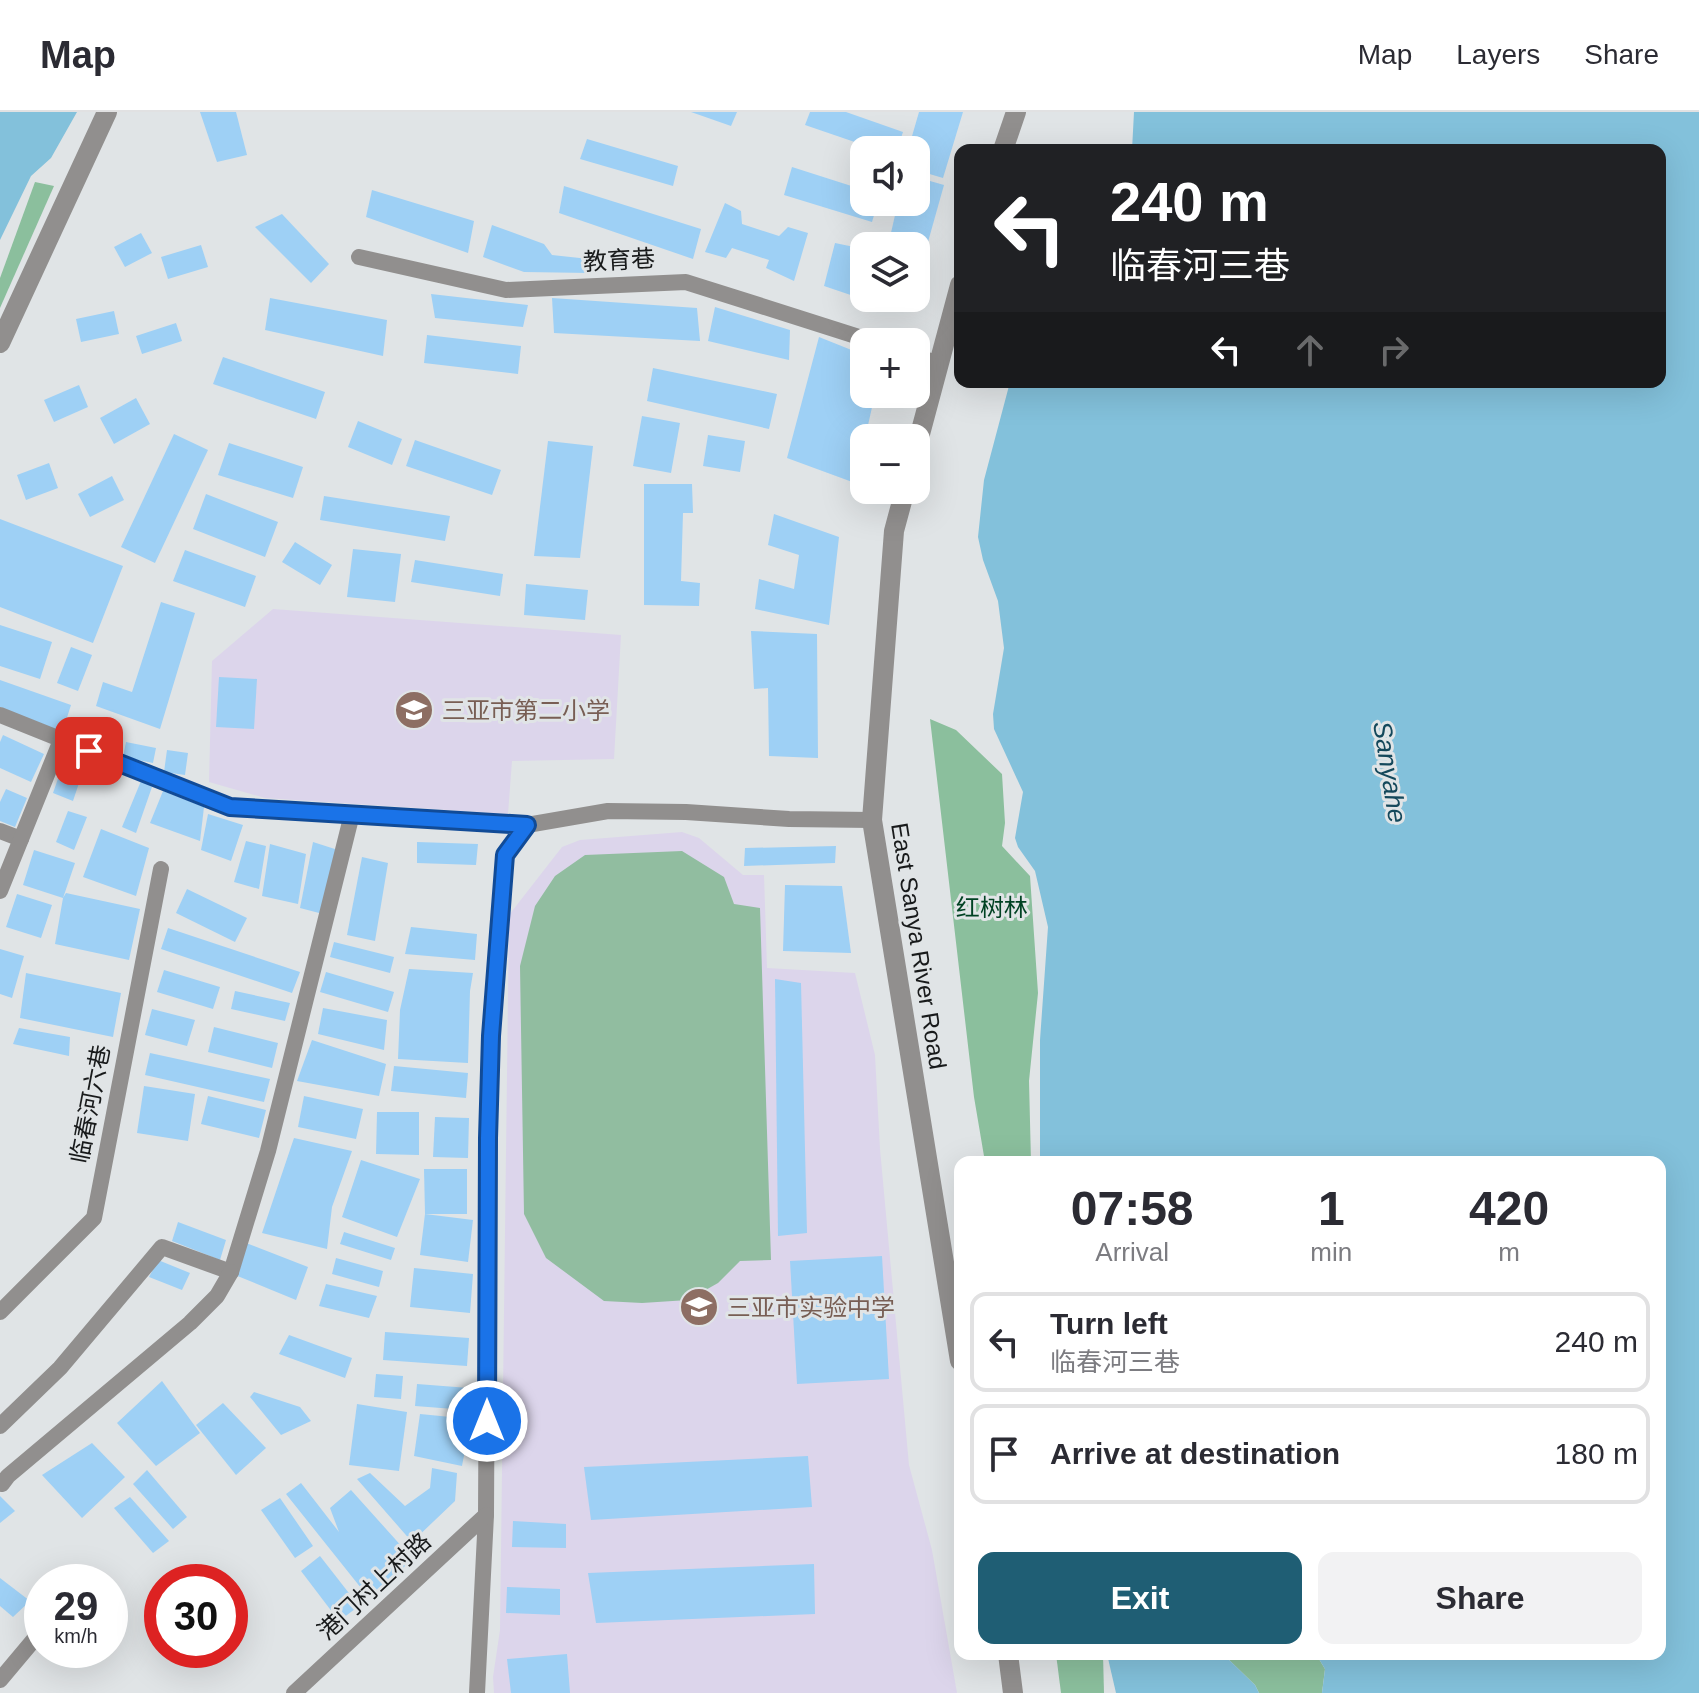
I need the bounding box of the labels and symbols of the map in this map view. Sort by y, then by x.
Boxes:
street label: 教育巷 [582,245,656,275]
school or university icon: 三亚市第二小学 [393,689,435,731]
place label: 三亚市第二小学 [442,697,610,724]
pin [55,717,123,785]
water label: Sanyahe [1367,719,1413,825]
street label: East Sanya River Road [886,821,952,1071]
park label: 红树林 [956,894,1028,921]
street label: 临春河六巷 [65,1043,115,1165]
school or university icon: 三亚市实验中学 [678,1286,720,1328]
place label: 三亚市实验中学 [727,1294,895,1321]
position arrow [445,1379,529,1463]
street label: 港门村上村路 [312,1527,436,1645]
speed limit sign: 30 [144,1564,248,1668]

